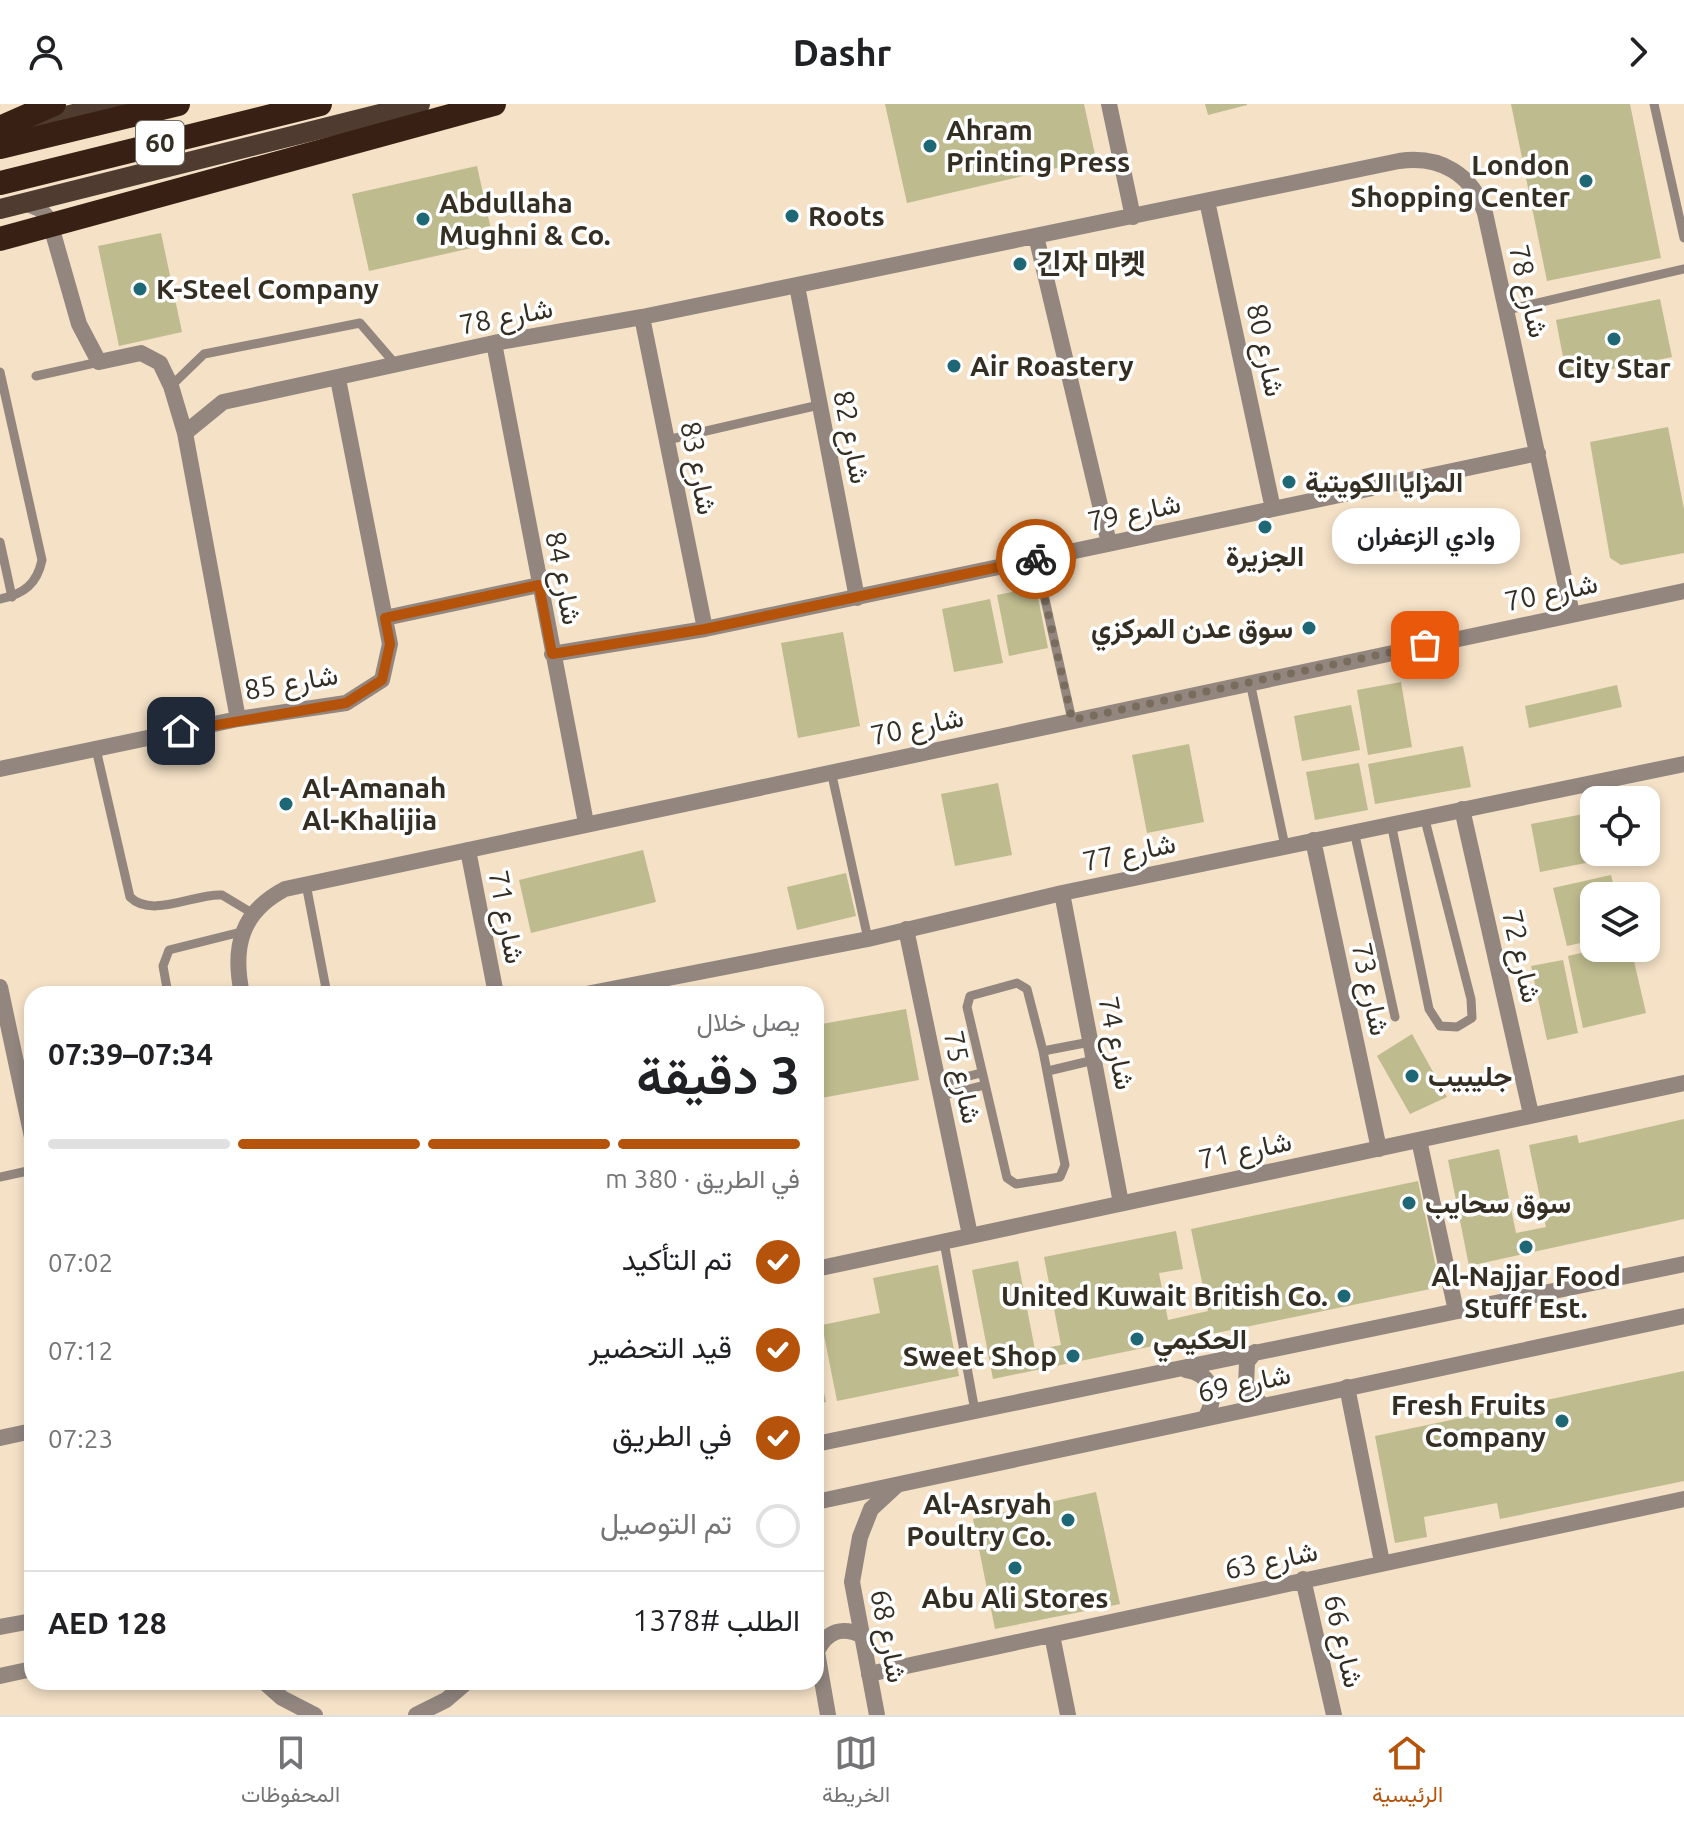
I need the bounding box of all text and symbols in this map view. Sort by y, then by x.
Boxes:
icon: person [24,30,68,74]
icon: forward [1616,30,1660,74]
text: Dashr [793,32,891,73]
place label: Ahram Printing Press [946,114,1130,177]
road number: 60 [136,121,184,165]
marker: Ahram Printing Press [921,137,939,155]
place label: London Shopping Center [1351,149,1570,212]
marker: London Shopping Center [1577,172,1595,190]
place label: Abdullaha Mughni & Co. [439,187,611,250]
place label: Roots [808,200,885,231]
marker: Roots [783,207,801,225]
marker: Abdullaha Mughni & Co. [414,210,432,228]
street label: شارع 78 [1500,241,1555,341]
place label: 긴자 마켓 [1036,248,1146,279]
marker: 긴자 마켓 [1011,255,1029,273]
place label: K-Steel Company [156,273,379,304]
marker: K-Steel Company [131,280,149,298]
street label: شارع 78 [457,291,556,344]
street label: شارع 80 [1238,301,1291,400]
marker: City Star [1605,330,1623,348]
place label: Air Roastery [970,350,1134,381]
place label: City Star [1557,352,1671,383]
marker: Air Roastery [945,357,963,375]
street label: شارع 82 [824,388,877,487]
street label: شارع 83 [671,419,724,518]
place label: المزايا الكويتية [1305,466,1463,500]
marker: المزايا الكويتية [1280,473,1298,491]
street label: شارع 79 [1085,487,1184,540]
callout: وادي الزعفران [1331,509,1519,565]
marker: الجزيرة [1256,518,1274,536]
courier [996,519,1076,599]
text: وادي الزعفران [1357,521,1495,550]
street label: شارع 84 [536,529,589,628]
icon: bike [1014,537,1058,581]
place label: الجزيرة [1226,540,1304,574]
street label: شارع 70 [1502,567,1601,620]
pin [1391,611,1459,679]
place label: سوق عدن المركزي [1091,612,1293,652]
marker: سوق عدن المركزي [1300,619,1318,637]
icon: bag [1403,623,1447,667]
street label: شارع 85 [242,658,341,709]
pin [147,697,215,765]
street label: شارع 70 [868,701,967,754]
icon: home [159,709,203,753]
place label: Al-Amanah Al-Khalijia [302,772,446,835]
map controls [1580,786,1660,962]
button: locate [1580,786,1660,866]
marker: Al-Amanah Al-Khalijia [277,795,295,813]
street label: شارع 77 [1080,827,1179,880]
street label: شارع 71 [479,868,532,967]
button: layers [1580,882,1660,962]
street label: شارع 72 [1493,906,1548,1006]
street label: شارع 73 [1343,940,1396,1039]
street label: شارع 74 [1089,994,1142,1093]
text: يصل خلال [696,1007,800,1036]
street label: شارع 75 [935,1028,988,1127]
text: 07:34–07:39 [48,1037,213,1071]
text: 3 دقيقة [636,1046,800,1104]
place label: جليبيب [1428,1060,1512,1093]
marker: جليبيب [1403,1067,1421,1085]
street label: شارع 71 [1196,1125,1295,1178]
text: في الطريق · 380 m [605,1164,800,1193]
place label: سوق سحايب [1425,1187,1571,1221]
marker: سوق سحايب [1400,1194,1418,1212]
marker: Al-Najjar Food Stuff Est. [1517,1238,1535,1256]
icon: check [756,1240,800,1284]
text: تم التأكيد [622,1242,732,1276]
text: 07:02 [48,1248,113,1277]
place label: Al-Najjar Food Stuff Est. [1431,1260,1621,1323]
place label: United Kuwait British Co. [1001,1280,1328,1311]
marker: United Kuwait British Co. [1335,1287,1353,1305]
place label: الحكيمي [1153,1323,1247,1363]
icon: check [756,1328,800,1372]
text: قيد التحضير [588,1330,732,1364]
marker: الحكيمي [1128,1330,1146,1348]
text: 07:12 [48,1336,113,1365]
place label: Sweet Shop [903,1340,1057,1371]
marker: Sweet Shop [1064,1347,1082,1365]
street label: شارع 69 [1195,1358,1294,1411]
place label: Fresh Fruits Company [1391,1389,1546,1452]
marker: Fresh Fruits Company [1553,1412,1571,1430]
icon: check [756,1416,800,1460]
text: في الطريق [612,1418,732,1452]
text: 07:23 [48,1424,113,1453]
place label: Al-Asryah Poultry Co. [906,1488,1052,1551]
text: تم التوصيل [600,1506,732,1540]
marker: Al-Asryah Poultry Co. [1059,1511,1077,1529]
street label: شارع 63 [1222,1535,1321,1588]
marker: Abu Ali Stores [1006,1559,1024,1577]
place label: Abu Ali Stores [921,1582,1109,1613]
street label: شارع 68 [861,1587,914,1686]
street label: شارع 66 [1315,1591,1370,1691]
text: الطلب #1378 [632,1603,800,1637]
text: AED 128 [48,1606,167,1640]
tab: المحفوظات [241,1731,340,1814]
tab: الخريطة [822,1731,890,1814]
tab: الرئيسية [1372,1731,1443,1814]

